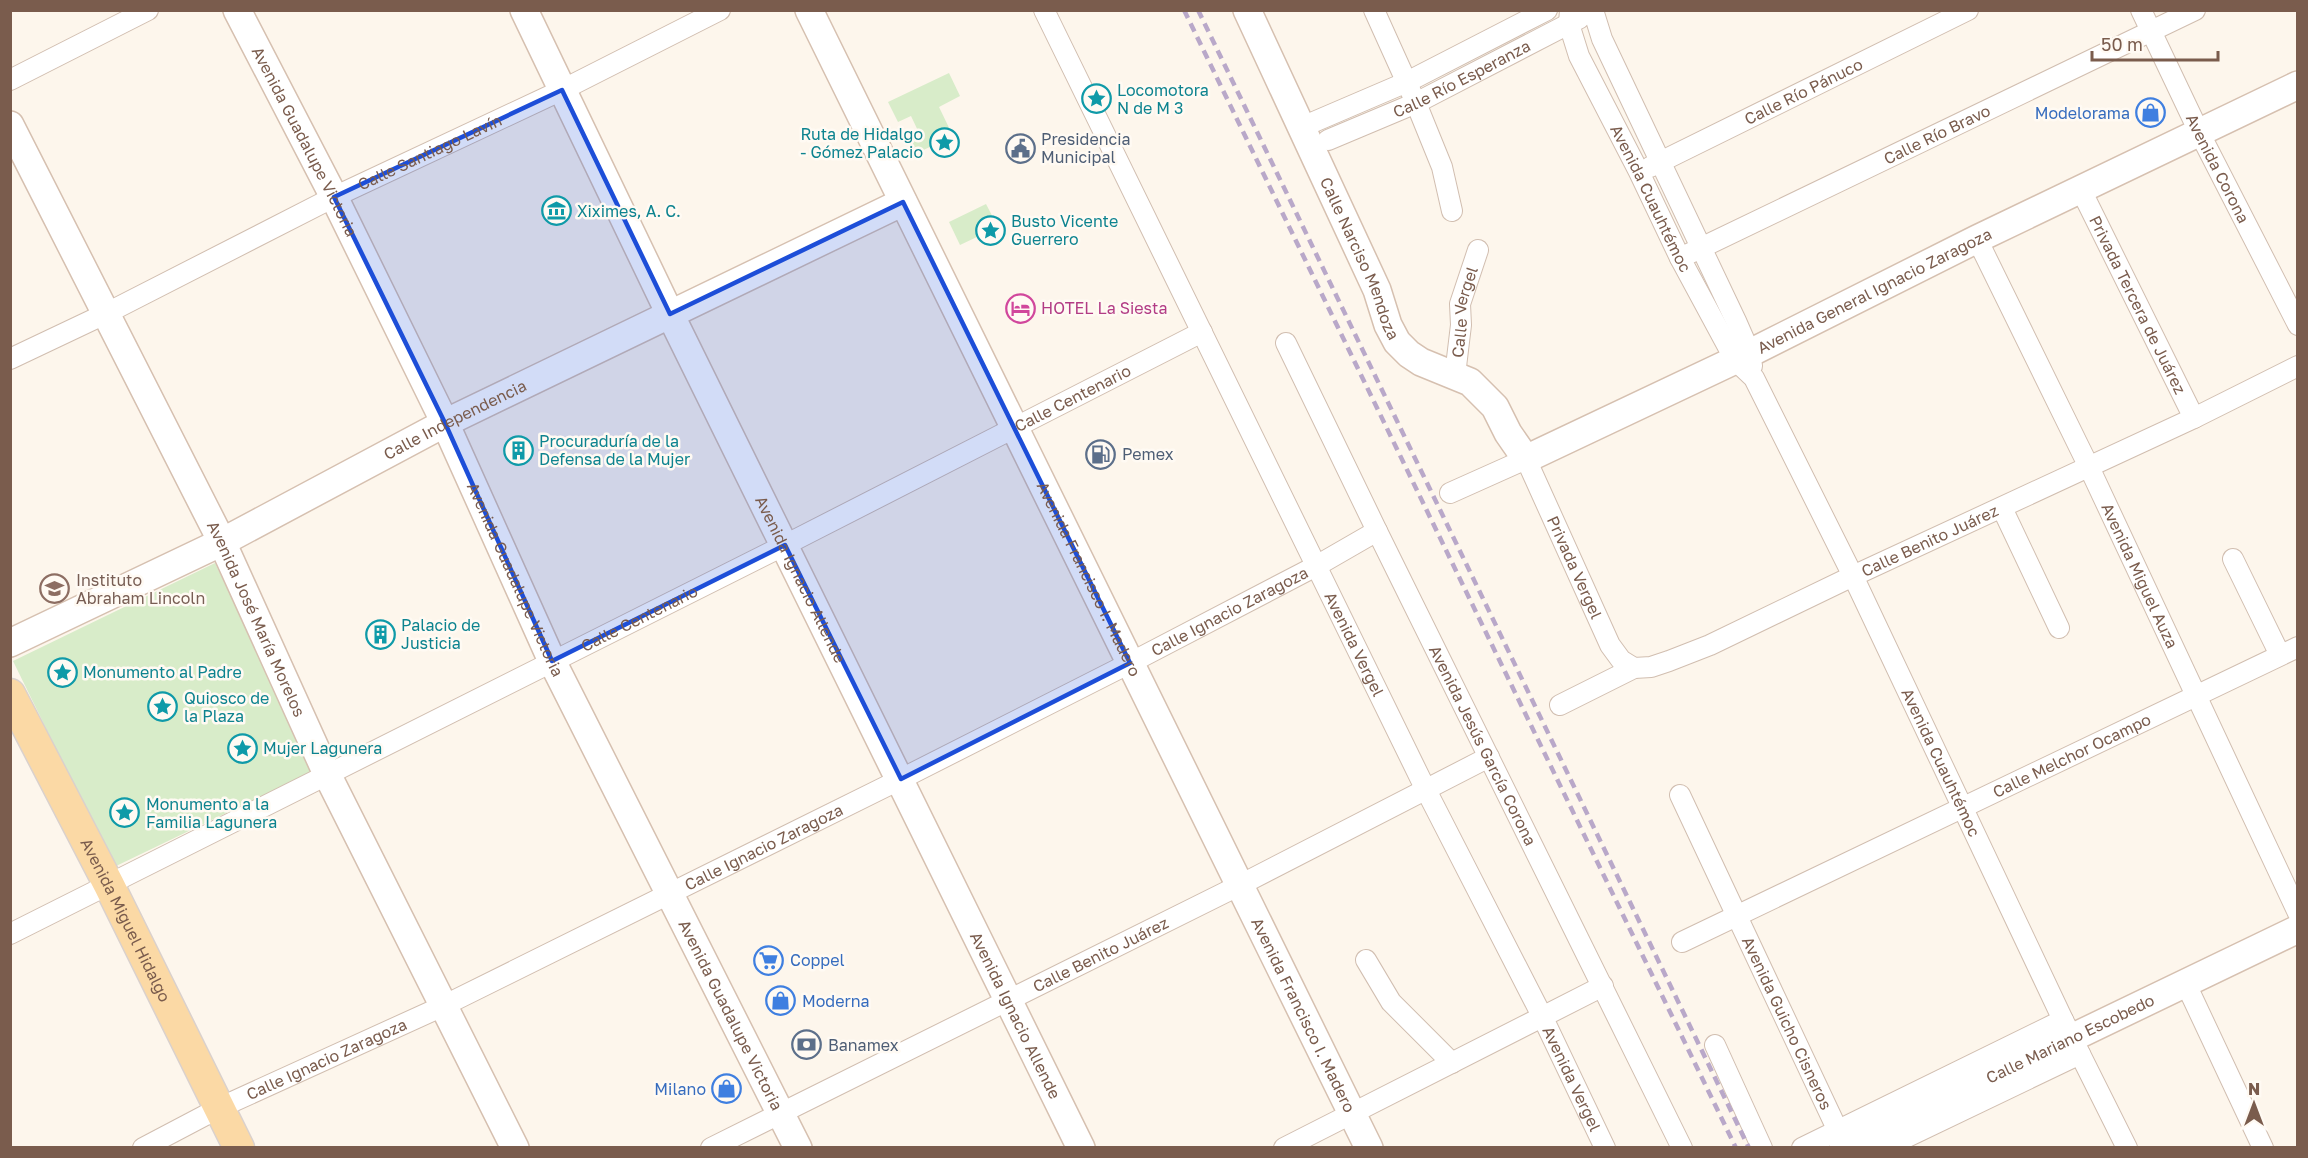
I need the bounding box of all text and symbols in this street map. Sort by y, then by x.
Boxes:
scale bar [2092,24,2218,62]
text: 50 m [2101,33,2143,55]
street label: Calle Río Esperanza [1390,35,1534,122]
street label: Avenida Guadalupe Victoria [248,43,362,240]
street label: Calle Río Pánuco [1741,54,1866,129]
place label: Locomotora N de M 3 [1117,80,1209,118]
place icon: Locomotora N de M 3 [1080,83,1112,115]
shop icon: Modelorama [2135,97,2167,129]
street label: Calle Río Bravo [1880,100,1993,169]
place label: Modelorama [2035,103,2130,123]
street label: Calle Santiago Lavín [355,110,505,194]
street label: Avenida Corona [2182,111,2254,226]
street label: Avenida Cuauhtémoc [1606,121,1696,276]
place label: Ruta de Hidalgo - Gómez Palacio [800,124,923,162]
place icon: Ruta de Hidalgo - Gómez Palacio [928,127,960,159]
place label: Presidencia Municipal [1041,129,1131,167]
public building icon: Presidencia Municipal [1004,132,1036,164]
street label: Calle Narciso Mendoza [1316,174,1404,343]
museum icon: Xiximes, A. C. [540,195,572,227]
place label: Xiximes, A. C. [577,201,681,221]
place label: Busto Vicente Guerrero [1011,211,1118,249]
street label: Privada Tercera de Juárez [2085,212,2190,397]
place icon: Busto Vicente Guerrero [974,214,1006,246]
street label: Avenida General Ignacio Zaragoza [1754,224,1995,358]
street label: Calle Vergel [1447,264,1482,359]
hotel icon: HOTEL La Siesta [1004,292,1036,324]
place label: HOTEL La Siesta [1041,298,1168,318]
street label: Calle Centenario [1011,360,1134,436]
street label: Calle Independencia [380,375,530,464]
place label: Procuraduría de la Defensa de la Mujer [539,431,690,469]
building icon: Procuraduría de la Defensa de la Mujer [502,434,534,466]
fuel station icon: Pemex [1085,438,1117,470]
place label: Pemex [1122,444,1174,464]
street label: Avenida Francisco I. Madero [1033,478,1145,680]
street label: Avenida Guadalupe Victoria [463,479,568,680]
street label: Avenida Ignacio Allende [751,492,850,666]
street label: Calle Benito Juárez [1858,500,2001,581]
street label: Avenida Miguel Auza [2097,500,2183,651]
street label: Privada Vergel [1543,513,1607,622]
street label: Avenida José María Morelos [203,517,310,720]
street label: Calle Ignacio Zaragoza [1148,562,1311,660]
place label: Instituto Abraham Lincoln [76,570,205,608]
school or university icon: Instituto Abraham Lincoln [39,573,71,605]
street label: Calle Centenario [578,581,701,656]
street label: Avenida Vergel [1320,588,1389,700]
place label: Palacio de Justicia [401,615,480,653]
building icon: Palacio de Justicia [364,618,396,650]
street label: Avenida Jesús García Corona [1425,642,1541,849]
place icon: Monumento al Padre [46,656,78,688]
place label: Monumento al Padre [83,662,242,682]
street label: Avenida Cuauhtémoc [1897,685,1985,840]
place label: Quiosco de la Plaza [184,688,269,726]
place icon: Quiosco de la Plaza [147,691,179,723]
street label: Calle Melchor Ocampo [1989,709,2154,802]
place icon: Mujer Lagunera [226,732,258,764]
place label: Mujer Lagunera [263,738,382,758]
place label: Monumento a la Familia Lagunera [146,794,277,832]
place icon: Monumento a la Familia Lagunera [109,797,141,829]
street label: Calle Ignacio Zaragoza [681,799,846,895]
street label: Avenida Miguel Hidalgo [76,835,175,1005]
street label: Calle Benito Juárez [1029,912,1172,996]
street label: Avenida Francisco I. Madero [1247,914,1360,1116]
street label: Avenida Guadalupe Victoria [674,916,787,1114]
street label: Avenida Ignacio Allende [966,928,1065,1102]
street label: Avenida Guicho Cisneros [1738,933,1837,1113]
supermarket icon: Coppel [753,944,785,976]
place label: Coppel [790,950,845,970]
shop icon: Moderna [765,985,797,1017]
street label: Calle Mariano Escobedo [1983,990,2157,1088]
place label: Moderna [802,991,870,1011]
street label: Calle Ignacio Zaragoza [243,1014,410,1104]
street label: Avenida Vergel [1538,1023,1606,1134]
bank icon: Banamex [791,1029,823,1061]
place label: Banamex [828,1035,899,1055]
shop icon: Milano [711,1073,743,1105]
north arrow [2224,1074,2284,1134]
place label: Milano [654,1079,706,1099]
text: N [2248,1079,2260,1099]

